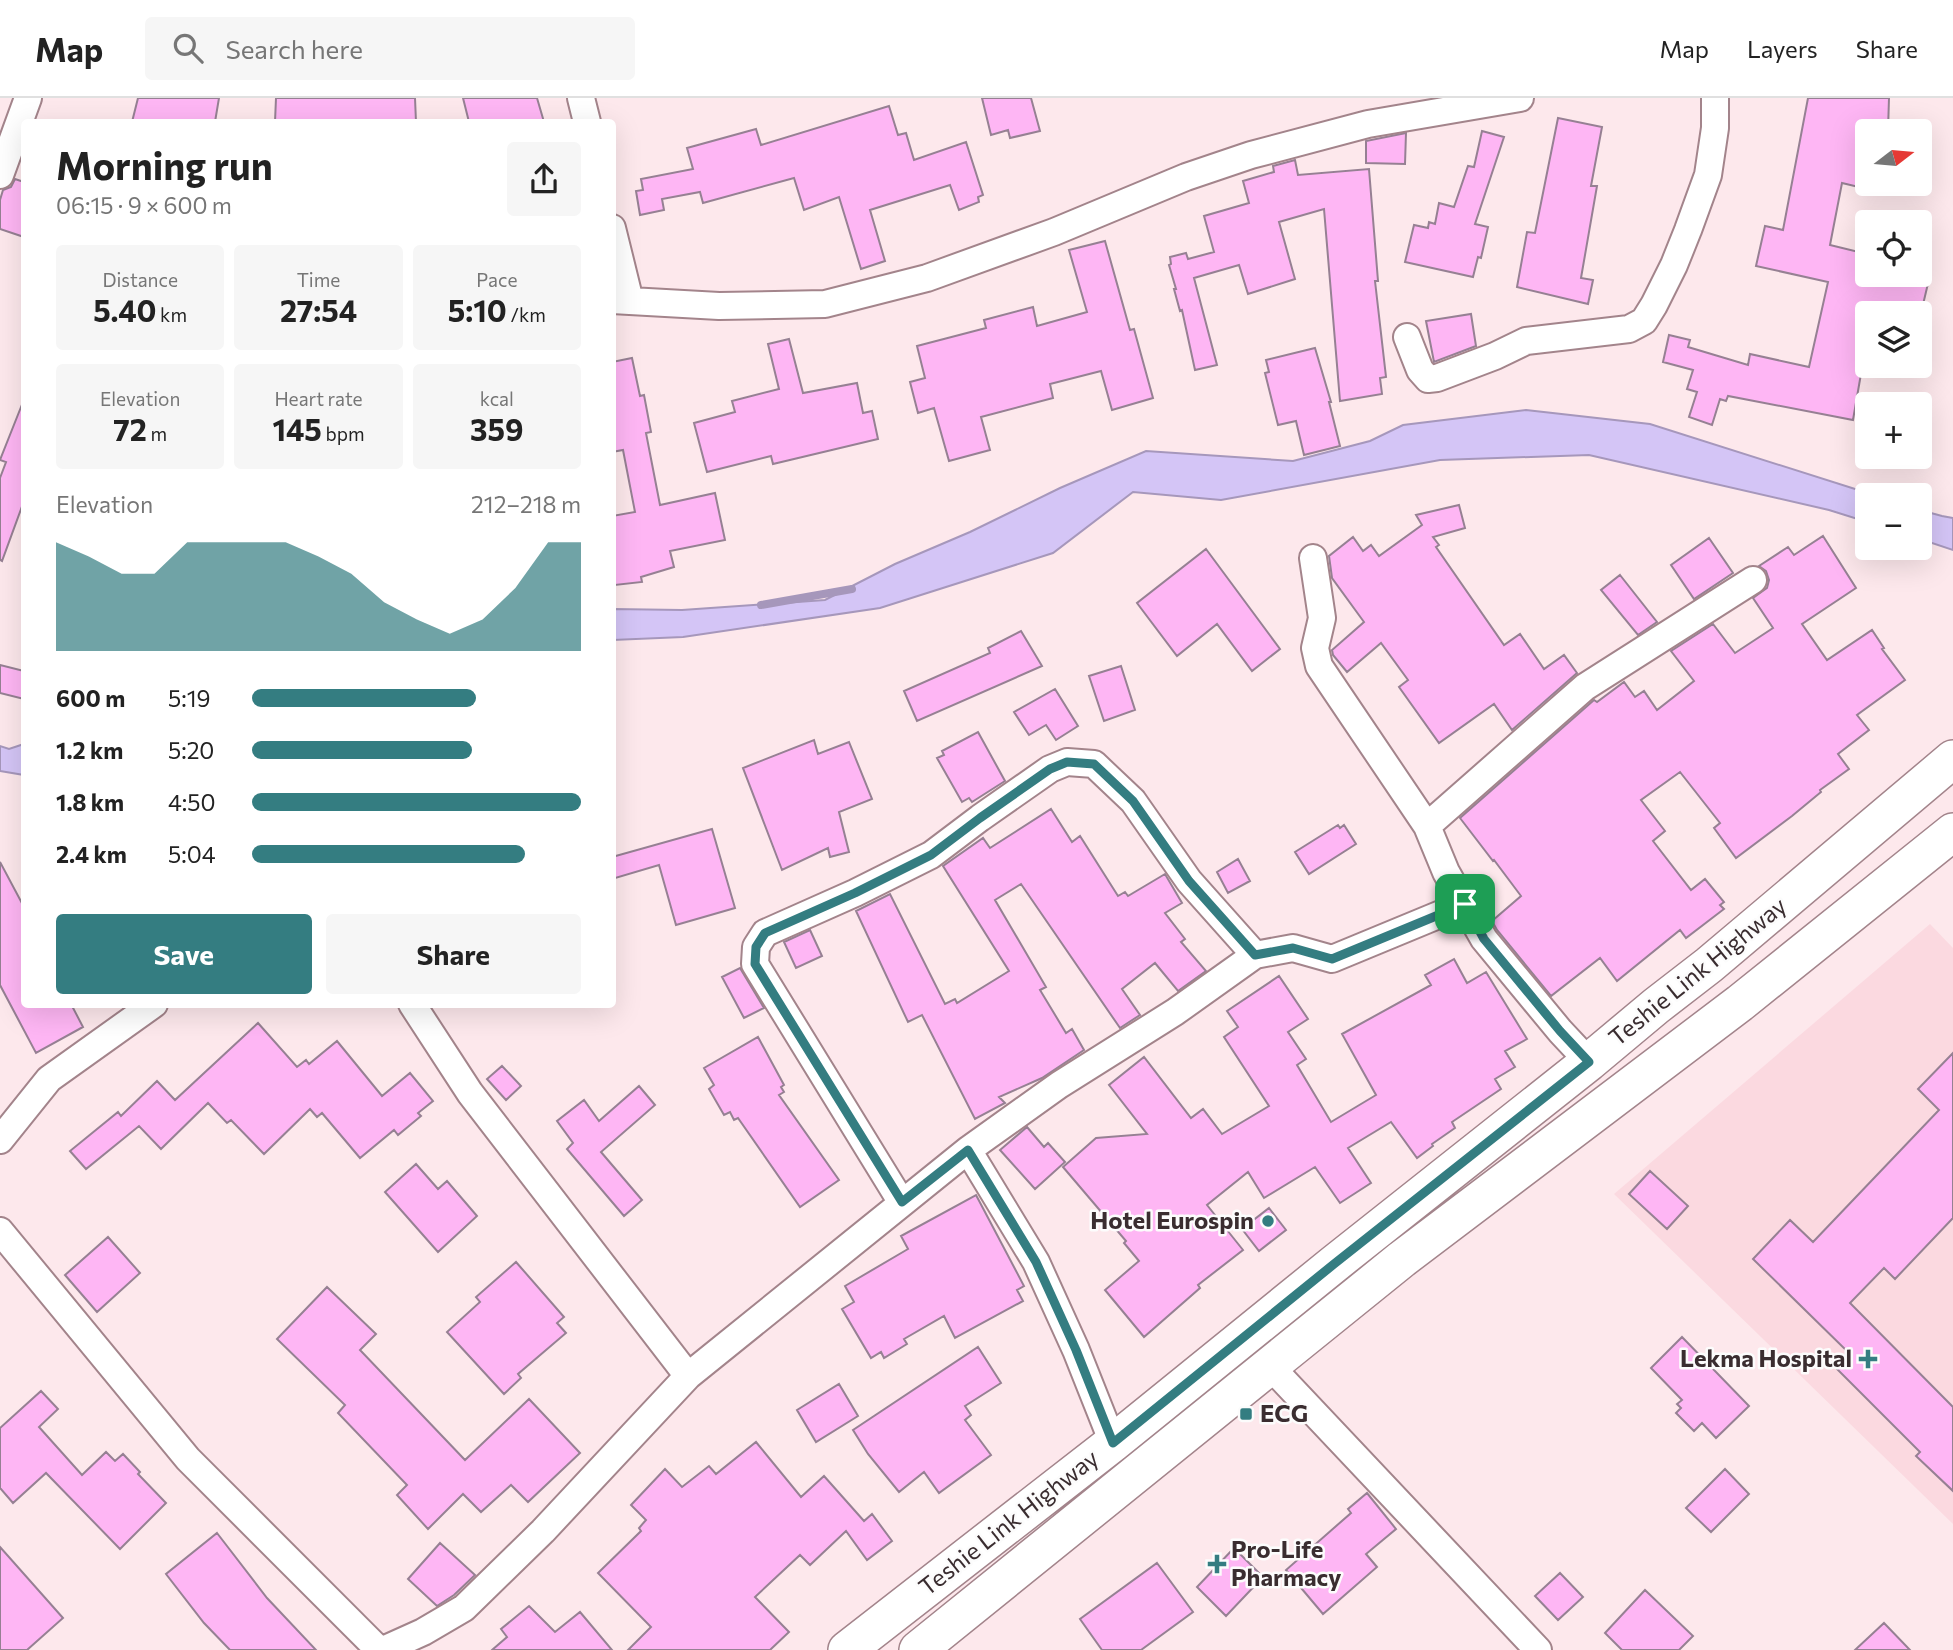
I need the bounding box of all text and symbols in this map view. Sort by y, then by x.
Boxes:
search box [145,17,635,80]
text: Map [35,28,103,69]
icon: search [169,29,207,67]
text: Search here [225,33,363,64]
text: Map [1660,34,1709,63]
text: Layers [1747,34,1818,63]
text: Share [1856,34,1918,63]
north arrow [1855,119,1932,196]
map controls [1855,119,1932,560]
text: Morning run [56,141,273,188]
button: share [507,142,581,216]
text: 06:15 · 9 × 600 m [56,191,232,219]
button: locate [1855,210,1932,287]
text: Distance [102,268,178,291]
text: Time [297,268,340,291]
text: Pace [476,268,517,291]
text: 5.40 [93,291,156,328]
text: 27:54 [280,291,357,328]
text: 5:10 [448,291,507,328]
button: layers [1855,301,1932,378]
text: km [156,303,187,326]
text: /km [507,303,546,326]
text: Elevation [100,387,180,410]
text: Heart rate [274,387,363,410]
text: kcal [480,387,514,410]
button: + [1855,392,1932,469]
text: 72 [113,410,147,447]
text: 145 [272,410,322,447]
text: 359 [470,410,524,447]
text: m [147,422,167,445]
text: bpm [322,422,365,445]
button: − [1855,483,1932,560]
text: Elevation [56,490,153,518]
text: 212–218 m [471,490,581,518]
text: 600 m [56,684,125,712]
text: 5:19 [168,684,210,712]
text: 1.2 km [56,736,123,764]
text: 5:20 [168,736,214,764]
text: 1.8 km [56,788,124,816]
text: 4:50 [168,788,215,816]
text: 2.4 km [56,840,127,868]
text: 5:04 [168,840,215,868]
pin [1435,874,1495,934]
icon: arrive [1446,885,1484,923]
street label: Teshie Link Highway [1602,890,1792,1051]
button: Save [56,914,312,994]
button: Share [326,914,581,994]
place label: Hotel Eurospin [1090,1205,1254,1234]
marker: Hotel Eurospin [1260,1213,1276,1229]
place label: Lekma Hospital [1680,1343,1852,1372]
marker: Lekma Hospital [1858,1349,1878,1369]
place label: ECG [1260,1398,1308,1427]
marker: ECG [1238,1406,1254,1422]
street label: Teshie Link Highway [913,1443,1104,1601]
place label: Pro-Life Pharmacy [1231,1534,1341,1591]
marker: Pro-Life Pharmacy [1209,1556,1225,1572]

